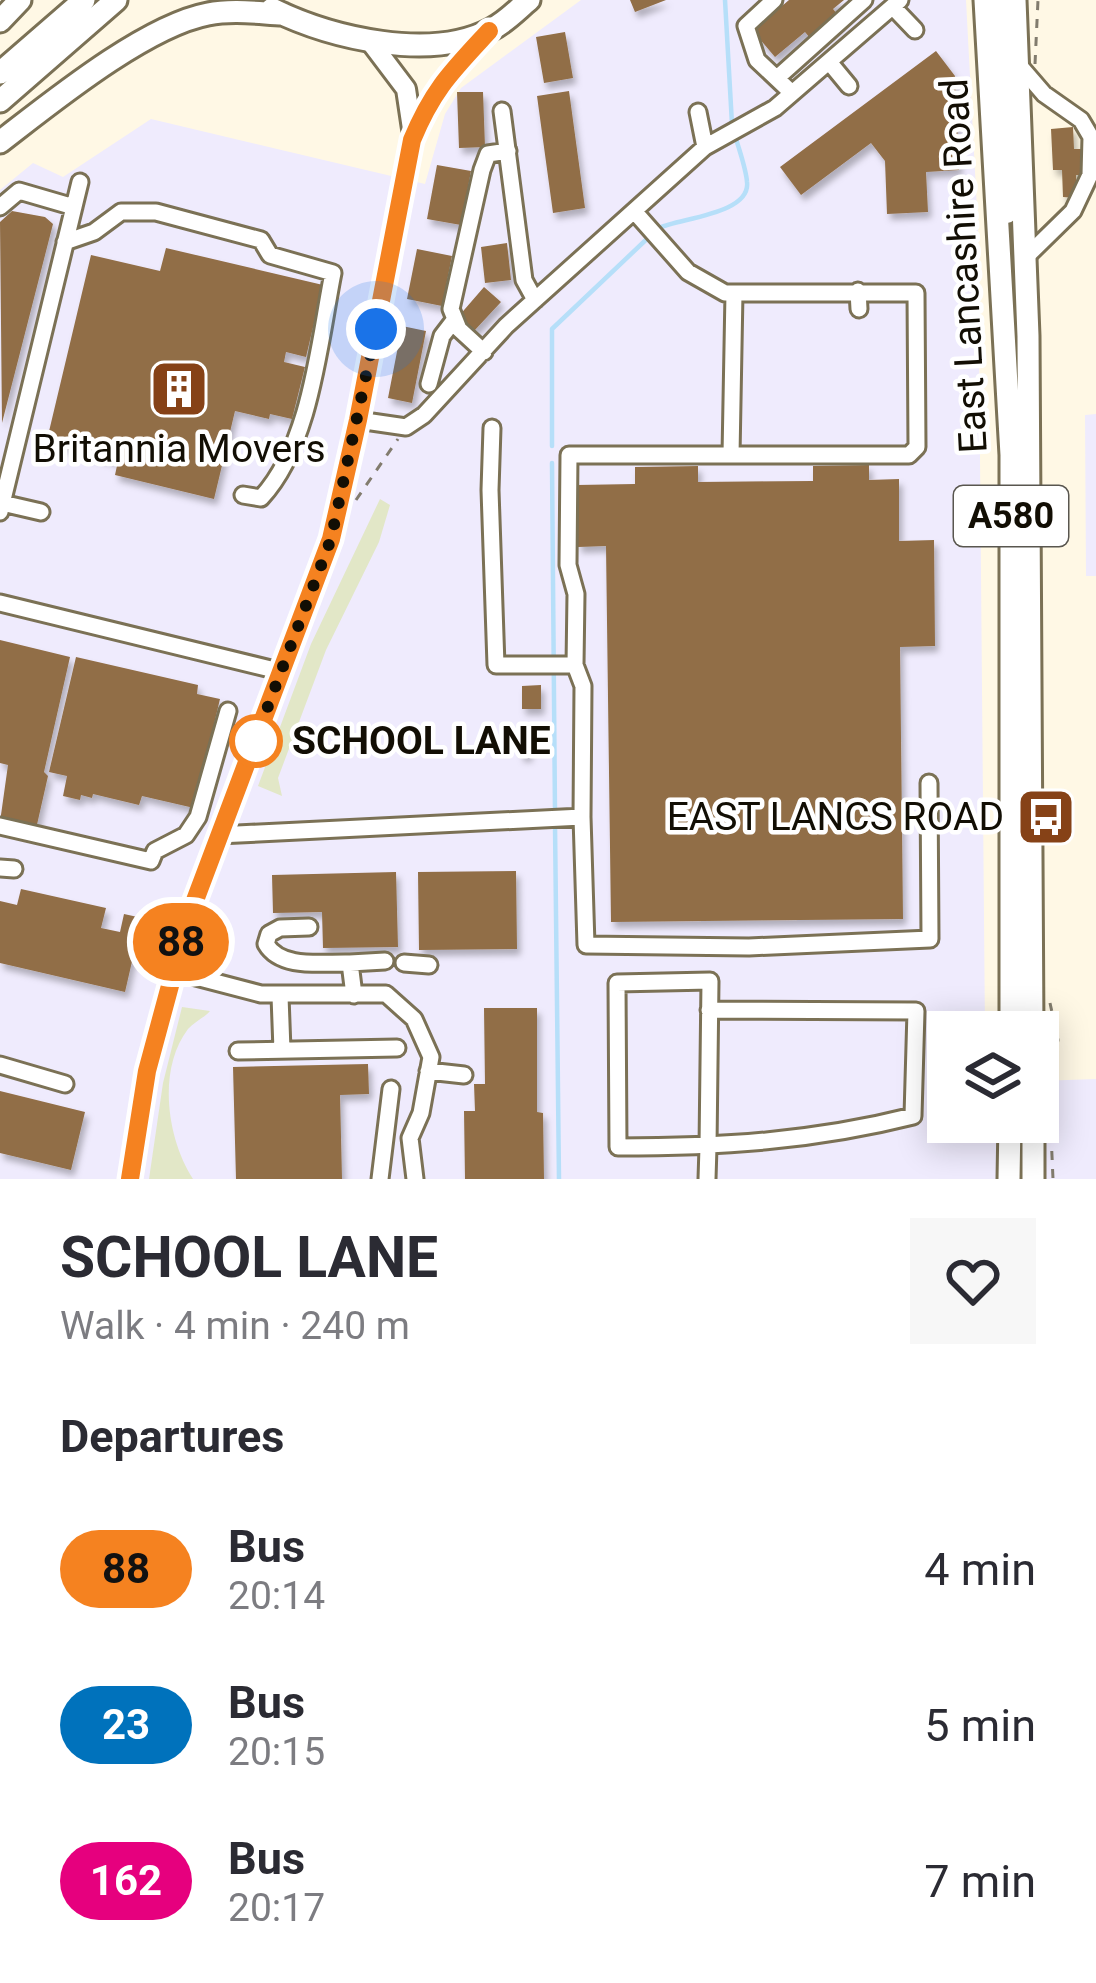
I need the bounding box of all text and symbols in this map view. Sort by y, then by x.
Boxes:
street label: East Lancashire Road [931,77,997,455]
your location [346,299,406,359]
building icon: Britannia Movers [148,358,210,420]
place label: Britannia Movers [32,426,326,472]
road number: A580 [954,486,1068,546]
marker: SCHOOL LANE [231,716,281,766]
place label: SCHOOL LANE [292,718,551,764]
bus stop icon: EAST LANCS ROAD [1015,786,1077,848]
place label: EAST LANCS ROAD [667,794,1004,840]
line badge: 88 [127,903,235,981]
text: 88 [157,917,205,966]
map controls [927,1011,1059,1143]
button: layers [927,1011,1059,1143]
button: heart [910,1218,1036,1344]
text: SCHOOL LANE [60,1224,438,1291]
text: Walk · 4 min · 240 m [60,1303,410,1349]
text: Departures [60,1410,284,1463]
text: Bus [228,1520,305,1573]
text: 4 min [924,1543,1036,1596]
text: 88 [102,1544,150,1593]
text: 20:14 [228,1573,325,1619]
text: Bus [228,1676,305,1729]
text: 5 min [924,1699,1036,1752]
text: 23 [102,1700,150,1749]
text: 20:15 [228,1729,325,1775]
text: Bus [228,1832,305,1885]
text: 7 min [924,1855,1036,1908]
text: 162 [90,1856,162,1905]
text: 20:17 [228,1885,325,1931]

